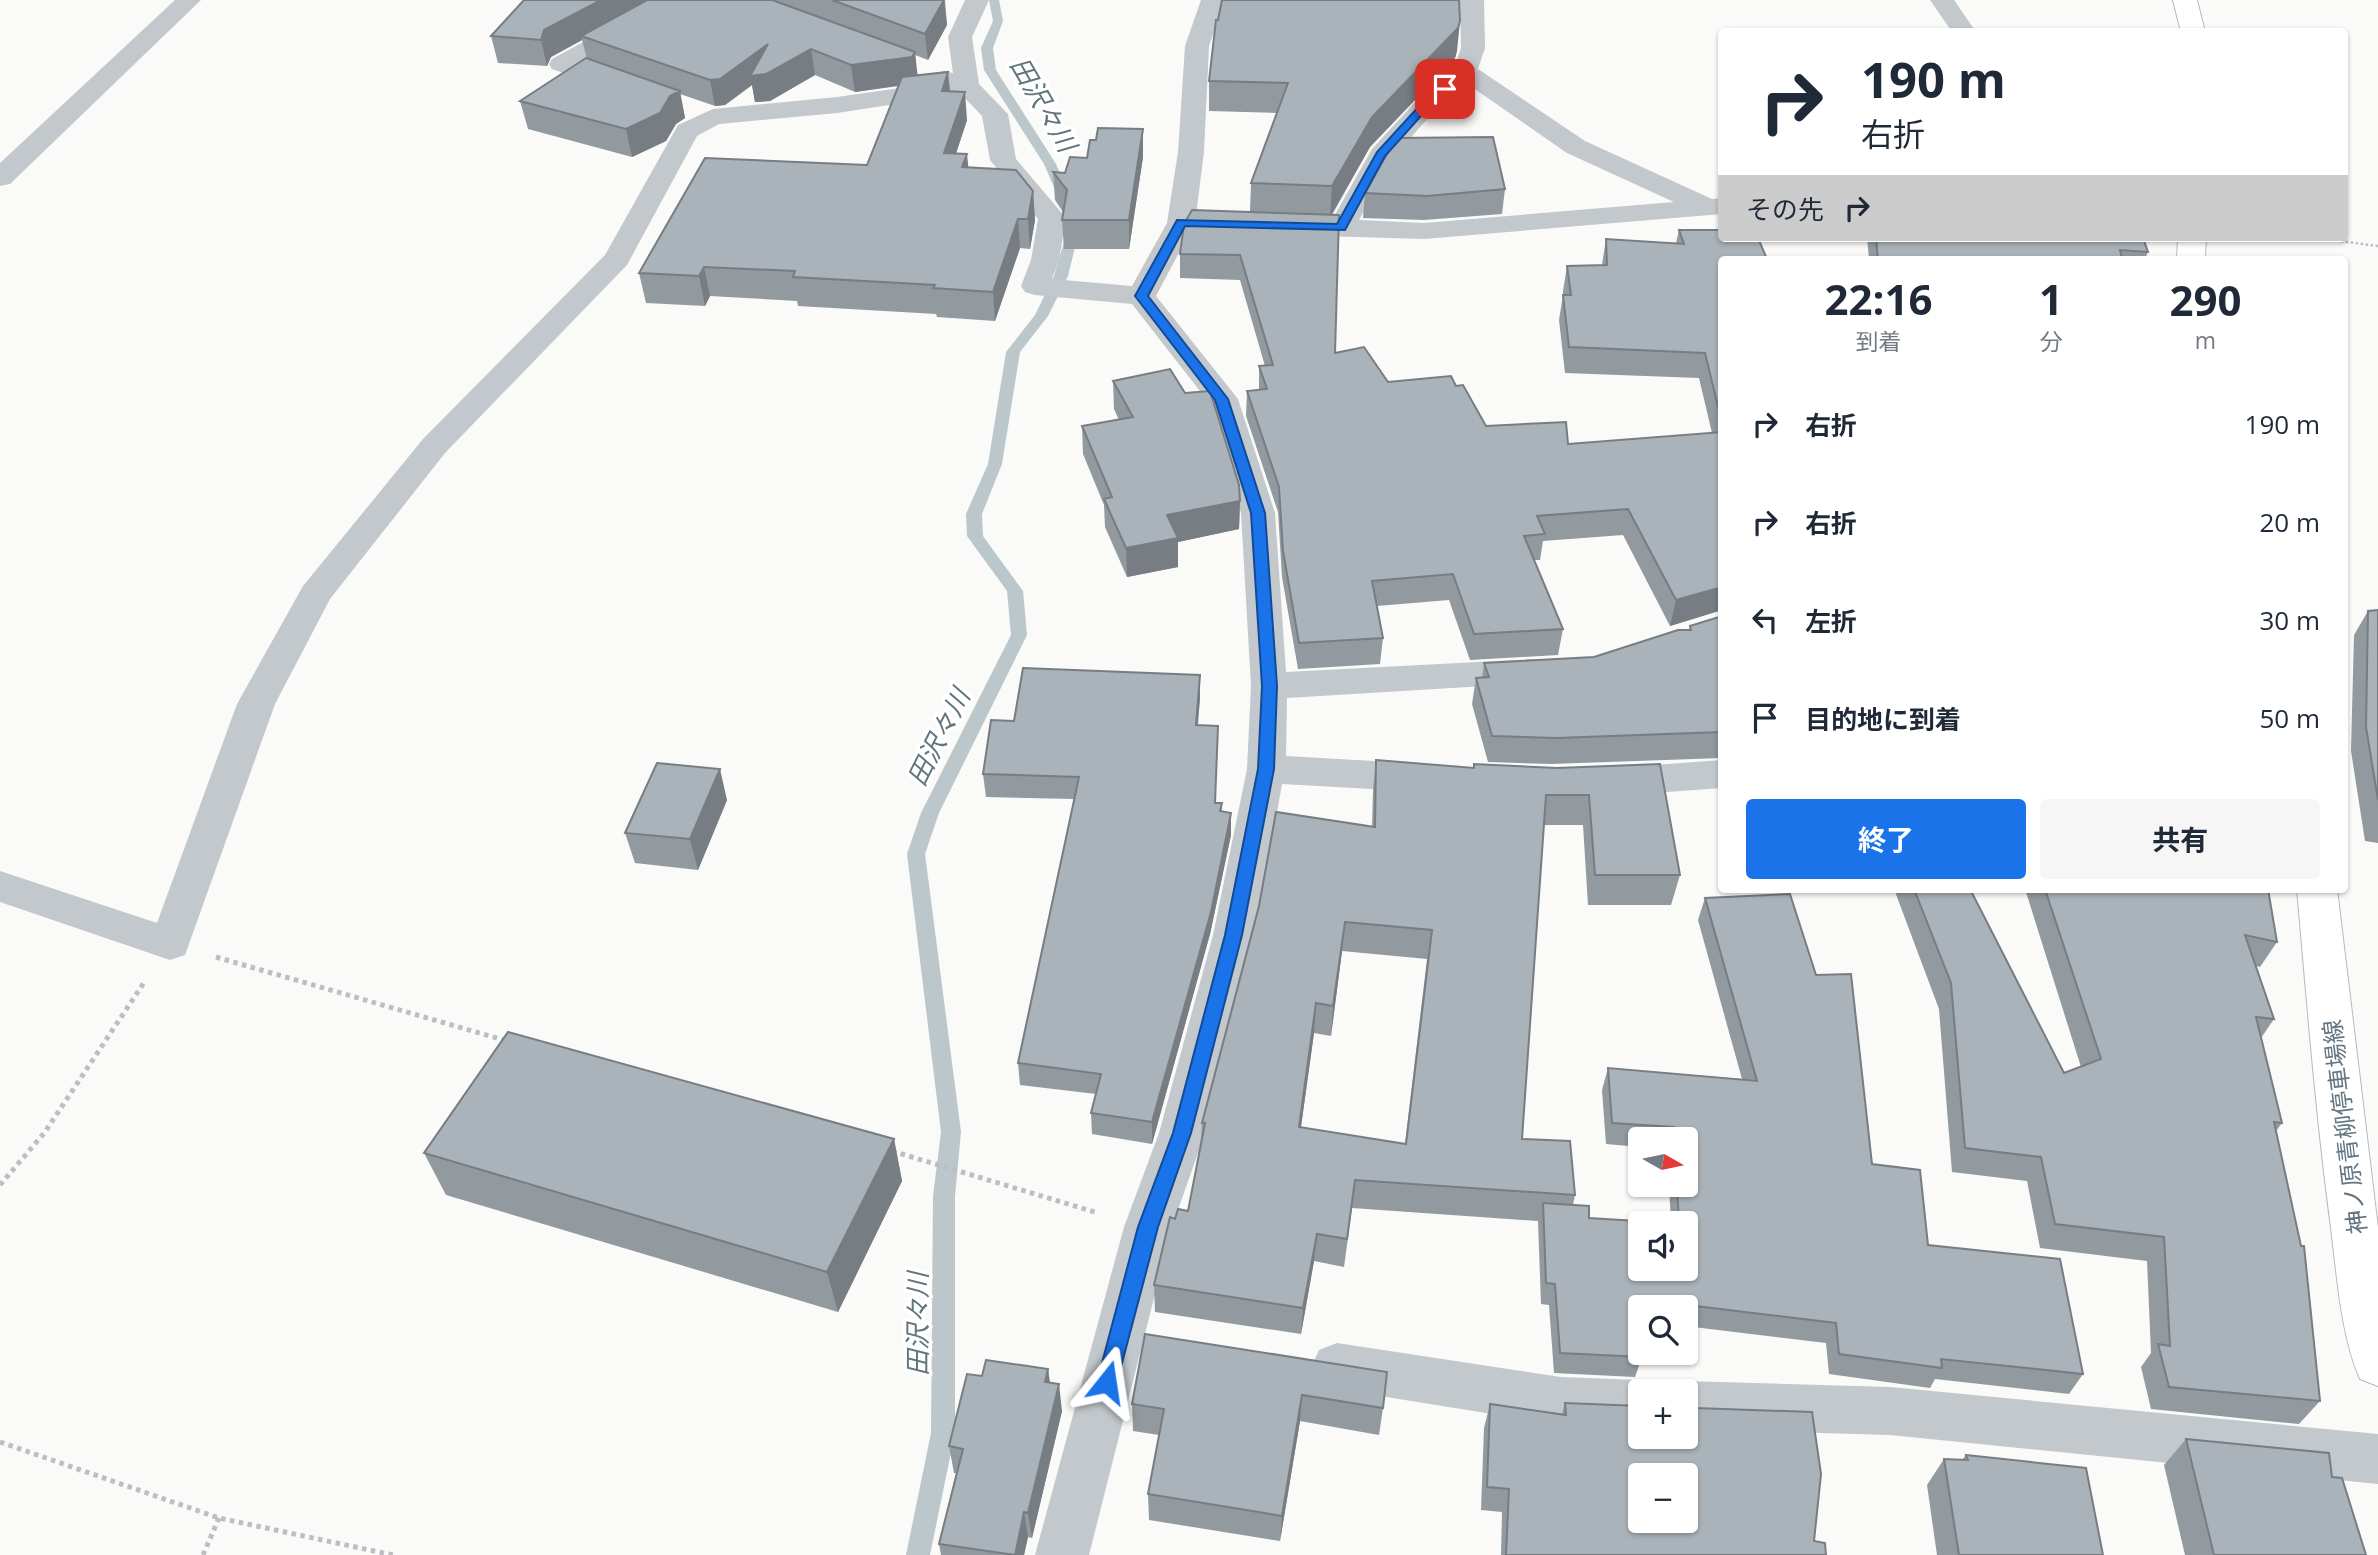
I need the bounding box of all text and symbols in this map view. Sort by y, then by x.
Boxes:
text: 190 m [1861,46,2006,112]
water label: 田沢々川 [1002,50,1087,161]
icon: right [1746,56,1837,147]
pin [1415,59,1475,119]
icon: arrive [1426,70,1464,108]
text: 右折 [1861,112,1925,155]
icon: right [1838,189,1876,227]
text: その先 [1746,191,1824,227]
text: 22:16 [1824,270,1933,327]
text: 1 [2039,270,2063,327]
text: 290 [2169,271,2242,328]
text: m [2195,324,2216,356]
text: 到着 [1855,325,1901,357]
text: 分 [2039,325,2062,357]
icon: right [1746,405,1784,443]
text: 190 m [2245,406,2320,442]
text: 右折 [1805,407,1857,443]
icon: right [1746,503,1784,541]
text: 20 m [2259,504,2320,540]
text: 右折 [1805,505,1857,541]
icon: left [1746,601,1784,639]
text: 30 m [2259,602,2320,638]
text: 左折 [1805,603,1857,639]
water label: 田沢々川 [898,680,979,792]
icon: arrive [1746,699,1784,737]
text: 50 m [2259,700,2320,736]
text: 目的地に到着 [1805,701,1961,737]
button: 終了 [1746,799,2026,879]
button: 共有 [2040,799,2320,879]
street label: 神ノ原青柳停車場線 [2314,1018,2374,1236]
north arrow [1628,1127,1698,1197]
map controls [1628,1127,1698,1533]
button: sound [1628,1211,1698,1281]
water label: 田沢々川 [899,1269,935,1376]
button: search [1628,1295,1698,1365]
position arrow [1070,1345,1144,1419]
button: + [1628,1379,1698,1449]
button: − [1628,1463,1698,1533]

